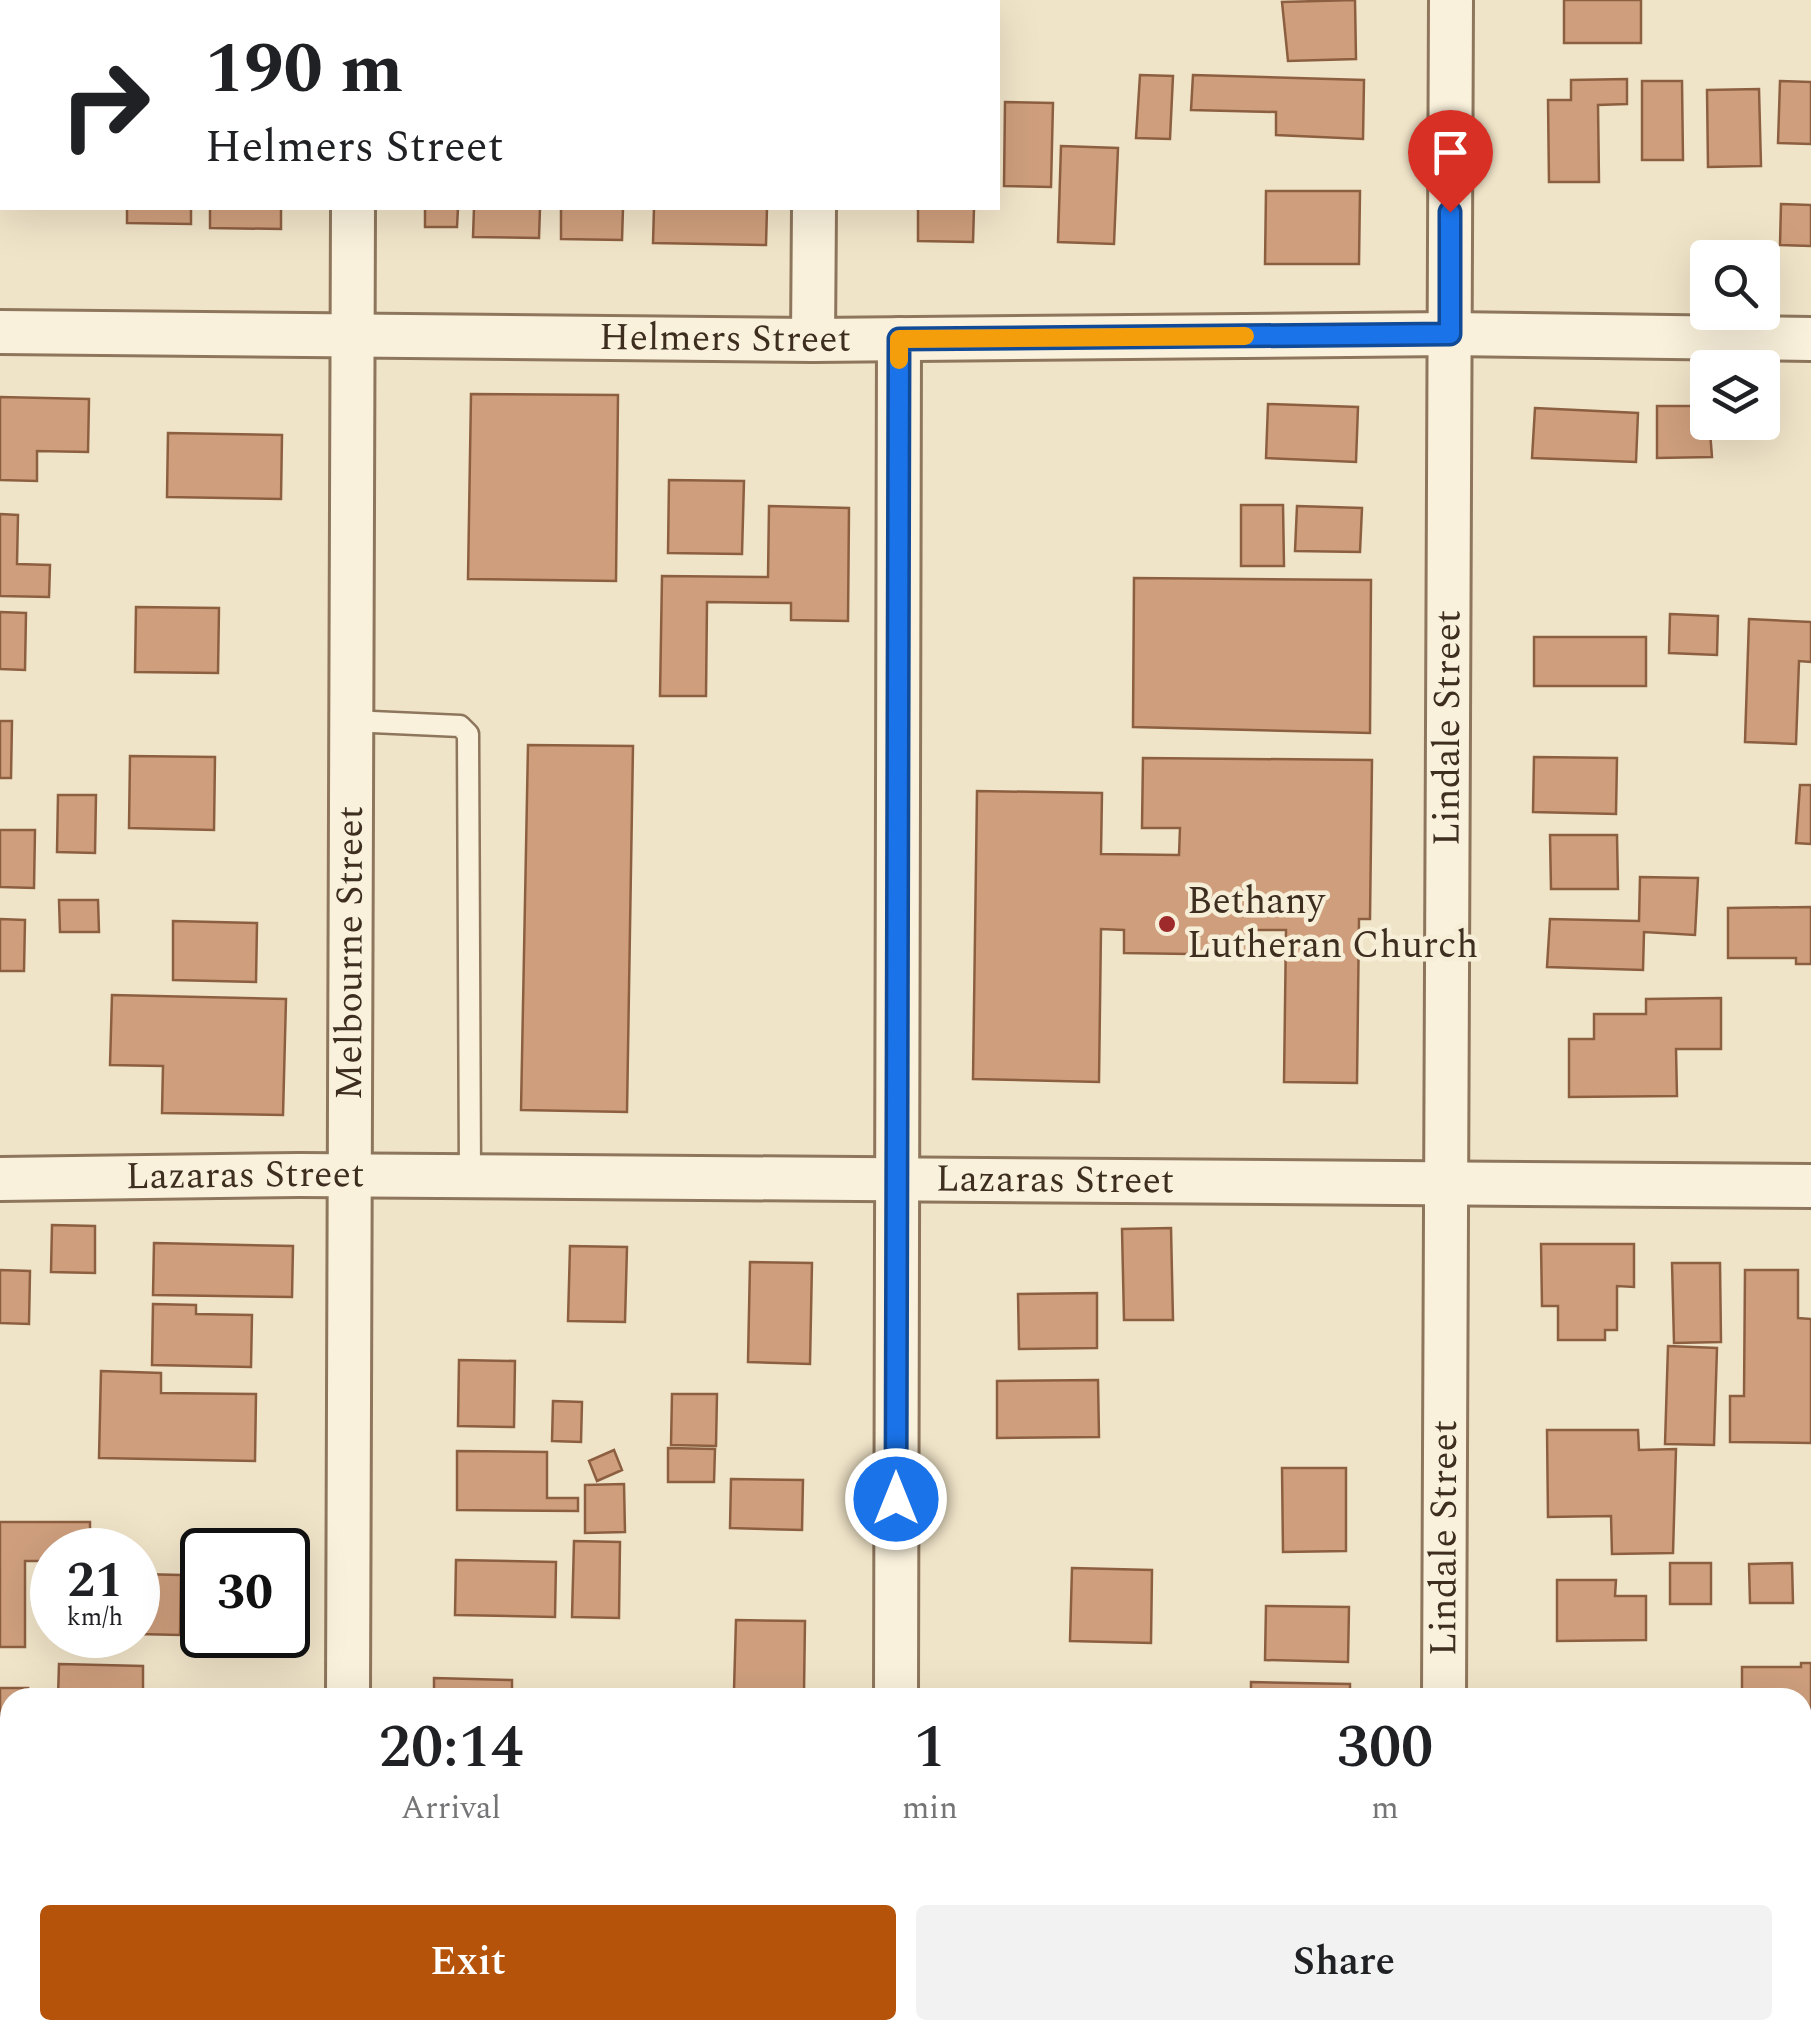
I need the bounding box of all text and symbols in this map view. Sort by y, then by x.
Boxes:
text: 190 m [205,17,403,123]
icon: right [40,40,170,170]
pin [1408,110,1493,213]
text: Helmers Street [205,113,504,182]
icon: arrive [1423,125,1478,180]
map controls [1690,240,1780,440]
button: search [1690,240,1780,330]
street label: Helmers Street [599,309,851,369]
button: layers [1690,350,1780,440]
street label: Lindale Street [1419,610,1477,846]
street label: Melbourne Street [321,806,380,1100]
place label: Bethany Lutheran Church [1187,873,1478,975]
marker: Bethany Lutheran Church [1156,913,1178,935]
street label: Lazaras Street [125,1146,365,1206]
street label: Lazaras Street [935,1151,1175,1210]
street label: Lindale Street [1415,1420,1474,1656]
position arrow [844,1447,948,1551]
speed limit sign: 30 [180,1528,310,1658]
text: 21 [67,1543,123,1619]
text: km/h [67,1599,123,1637]
text: 20:14 [379,1702,523,1794]
text: 1 [914,1702,946,1794]
text: 300 [1337,1702,1433,1794]
text: Arrival [401,1784,501,1833]
text: min [902,1784,958,1833]
text: m [1371,1784,1399,1833]
button: Exit [40,1905,896,2020]
button: Share [916,1905,1772,2020]

